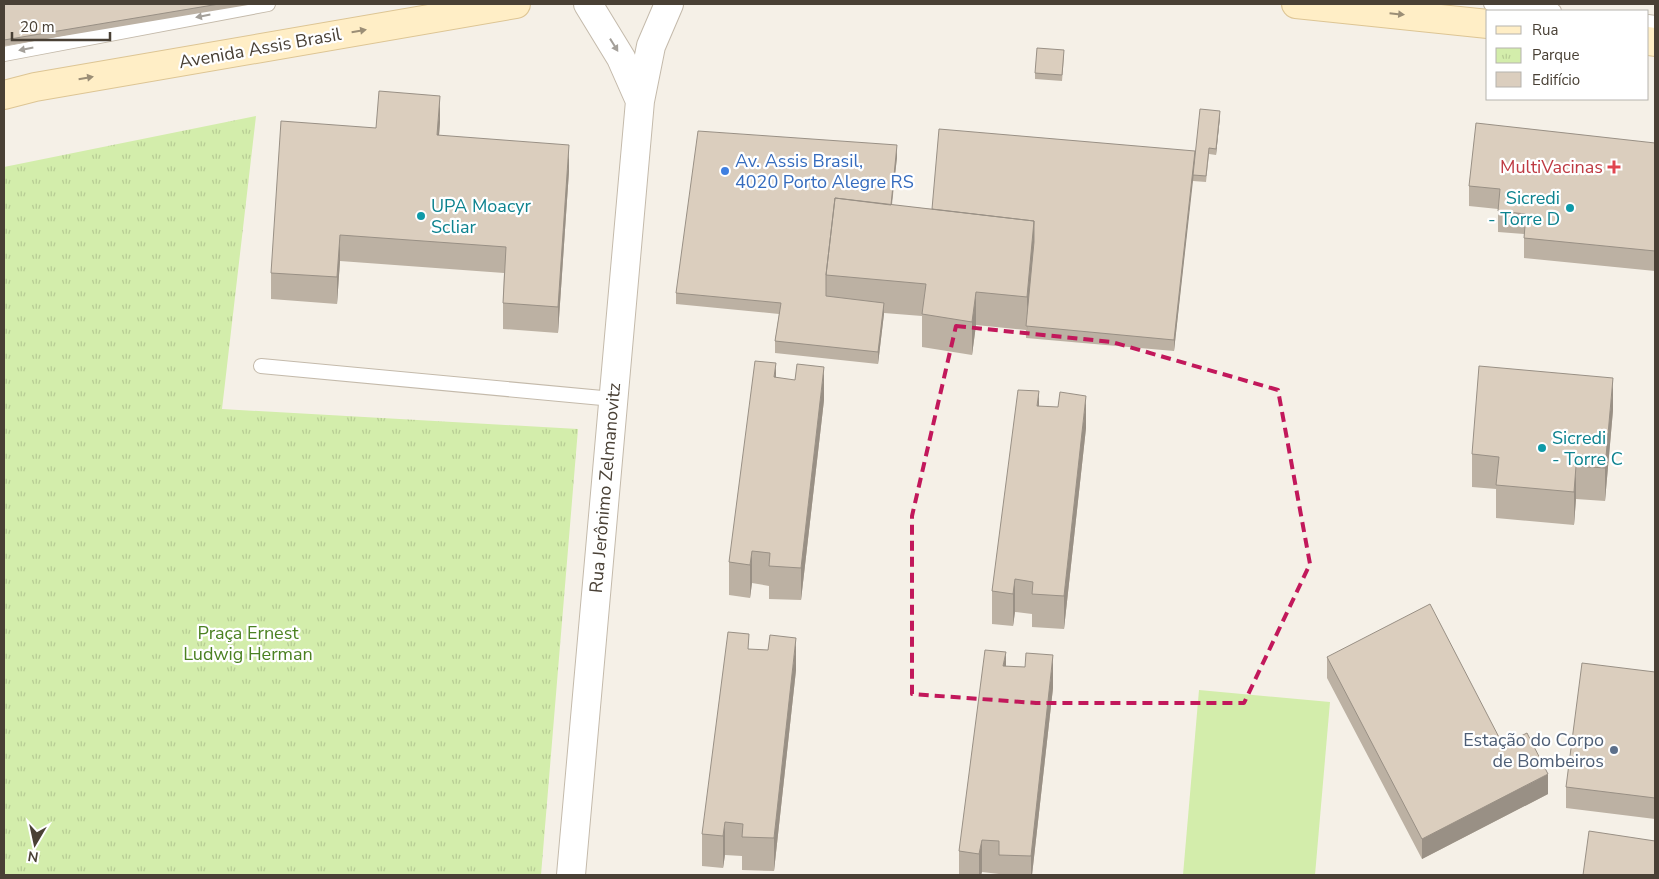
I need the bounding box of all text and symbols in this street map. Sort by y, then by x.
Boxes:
scale bar [12,10,110,42]
one-way arrow [1389,10,1405,18]
legend [1486,10,1649,100]
one-way arrow [195,12,210,20]
text: 20 m [20,17,55,37]
text: Rua [1532,20,1558,40]
street label: Avenida Assis Brasil [177,22,344,74]
one-way arrow [351,26,367,34]
one-way arrow [609,39,618,52]
text: Parque [1532,45,1580,65]
one-way arrow [18,46,34,54]
text: Edifício [1532,70,1580,90]
one-way arrow [78,74,94,82]
place label: Av. Assis Brasil, 4020 Porto Alegre RS [735,149,914,194]
place label: MultiVacinas [1500,155,1603,179]
marker: MultiVacinas [1607,160,1621,174]
marker: Av. Assis Brasil, 4020 Porto Alegre RS [719,165,731,177]
place label: Sicredi - Torre D [1488,186,1560,231]
place label: UPA Moacyr Scliar [431,194,532,239]
marker: Sicredi - Torre D [1564,202,1576,214]
marker: UPA Moacyr Scliar [415,210,427,222]
street label: Rua Jerônimo Zelmanovitz [584,382,626,594]
place label: Sicredi - Torre C [1552,426,1623,471]
marker: Sicredi - Torre C [1536,442,1548,454]
park label: Praça Ernest Ludwig Herman [183,621,313,666]
place label: Estação do Corpo de Bombeiros [1463,728,1604,773]
marker: Estação do Corpo de Bombeiros [1608,744,1620,756]
north arrow [10,819,60,869]
text: N [26,846,40,867]

